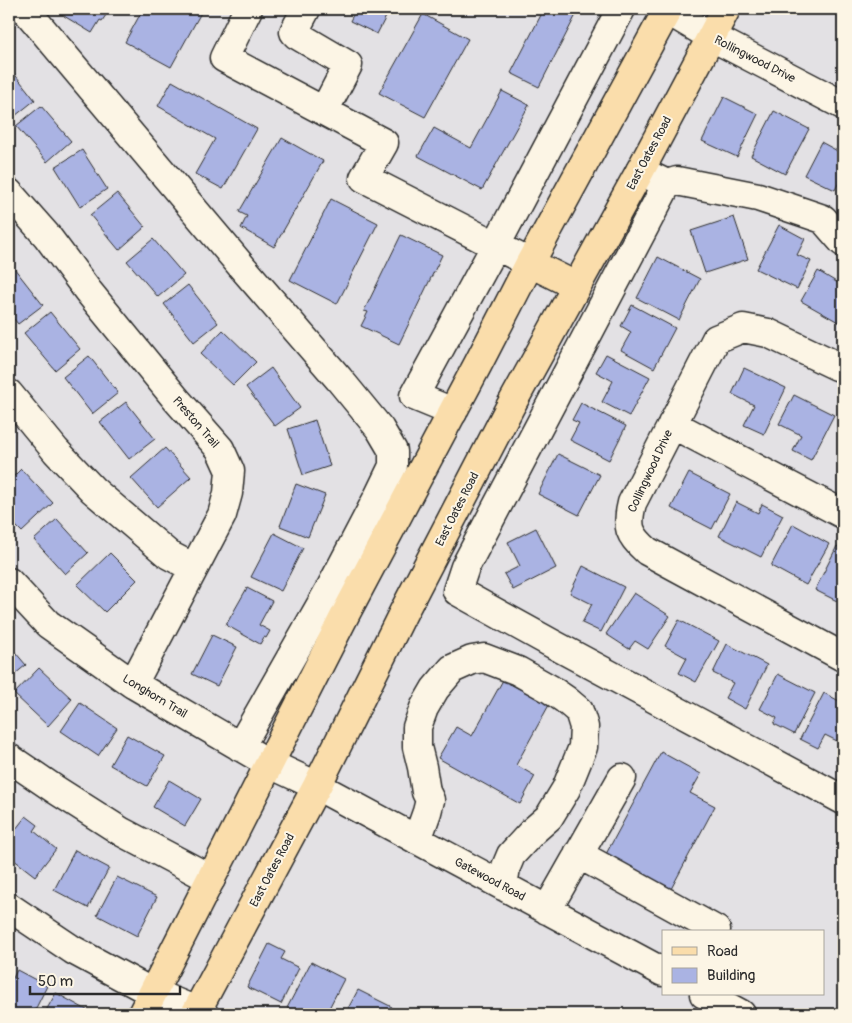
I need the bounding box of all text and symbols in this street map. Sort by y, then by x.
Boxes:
street label: Rollingwood Drive [712,33,798,86]
street label: East Oates Road [624,114,675,193]
street label: Preston Trail [169,393,222,451]
street label: Collingwood Drive [625,427,676,515]
street label: East Oates Road [432,470,483,549]
street label: Longhorn Trail [120,671,190,722]
street label: East Oates Road [247,831,298,910]
street label: Gatewood Road [452,854,528,904]
legend [662,930,824,996]
text: Road [707,942,738,961]
scale bar [30,963,180,995]
text: Building [707,966,755,985]
text: 50 m [38,972,73,991]

